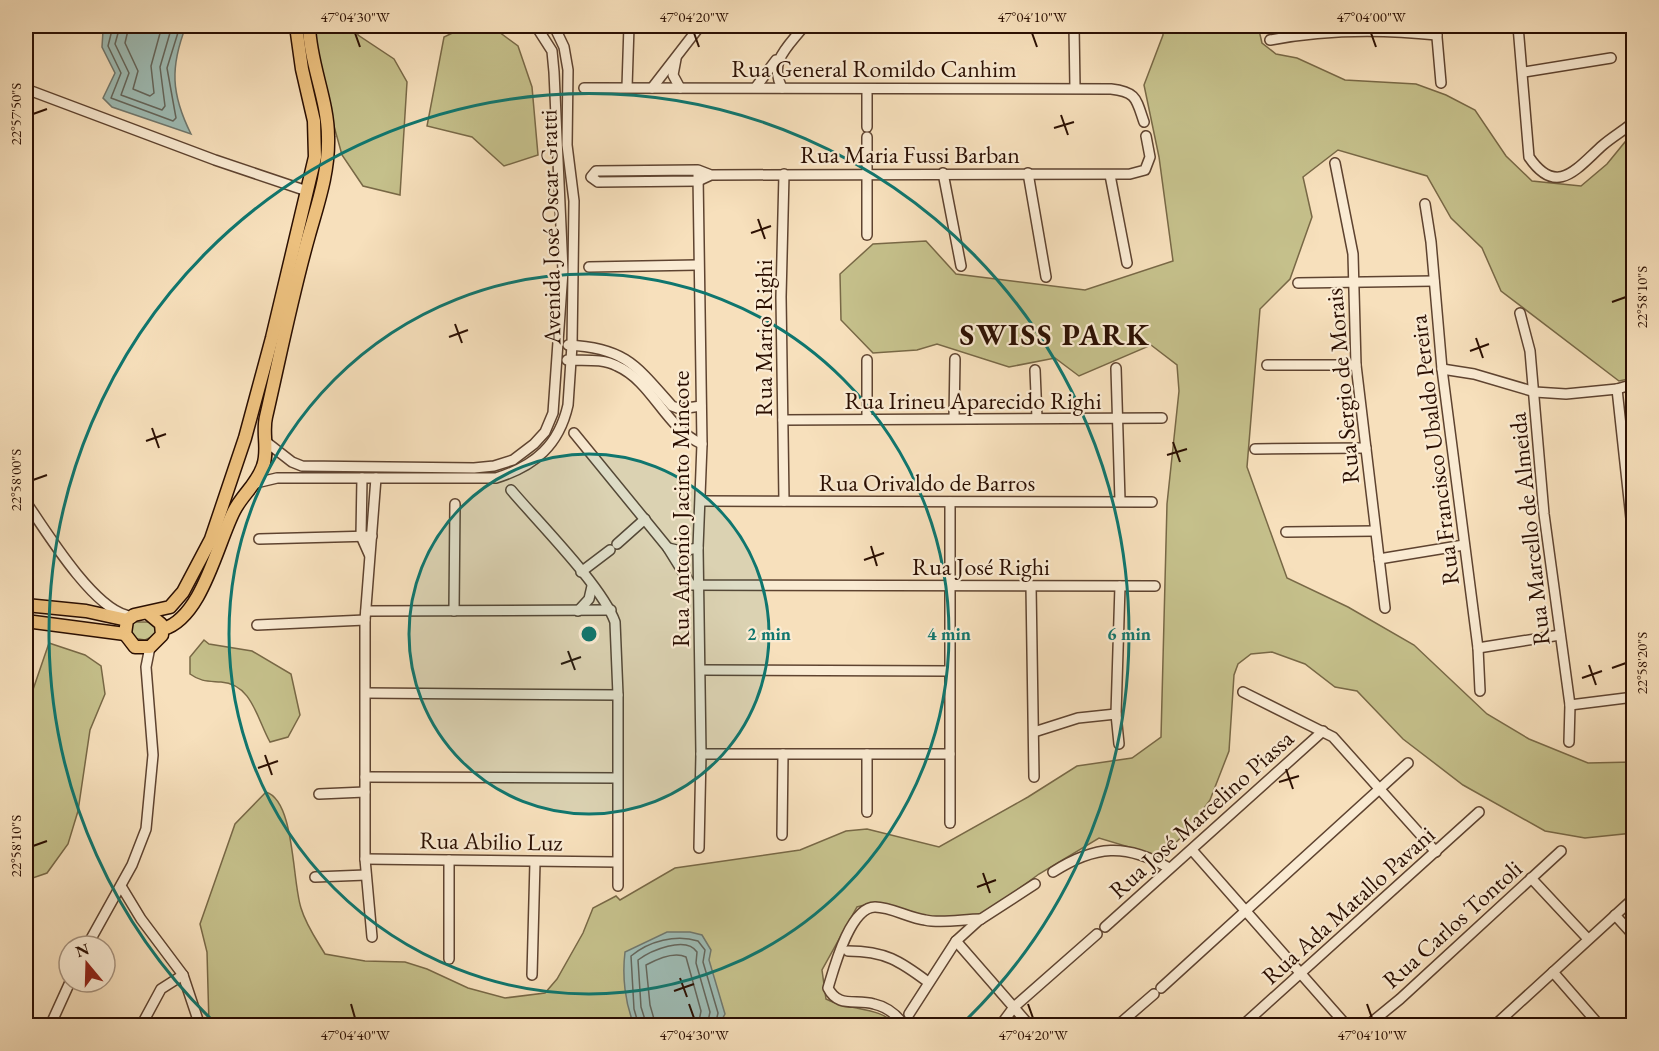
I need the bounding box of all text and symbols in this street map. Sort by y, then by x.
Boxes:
text: 47°04'30"W [320,7,390,26]
text: 47°04'20"W [659,7,729,26]
text: 47°04'10"W [997,7,1067,26]
text: 47°04'00"W [1336,7,1406,26]
street label: Rua General Romildo Canhim [731,53,1017,84]
text: 22°57'50"S [6,83,25,145]
street label: Avenida José Oscar Gratti [532,109,568,346]
street label: Rua Maria Fussi Barban [800,139,1020,170]
street label: Rua Mario Righi [748,259,779,417]
text: 22°58'10"S [1632,266,1651,328]
street label: Rua Sergio de Morais [1318,287,1366,485]
street label: Rua Francisco Ubaldo Pereira [1402,313,1466,587]
district label: SWISS PARK [960,315,1150,354]
street label: Rua Antonio Jacinto Mincote [665,371,696,647]
street label: Rua Irineu Aparecido Righi [844,385,1102,416]
street label: Rua Marcello de Almeida [1501,411,1557,647]
text: 22°58'00"S [6,449,25,511]
street label: Rua Orivaldo de Barros [819,467,1035,498]
street label: Rua José Righi [912,551,1050,582]
text: 2 min [747,622,791,645]
text: 4 min [927,622,971,645]
text: 6 min [1107,622,1151,645]
centre of rings [579,624,599,644]
text: 22°58'20"S [1632,632,1651,694]
street label: Rua José Marcelino Piassa [1102,722,1300,905]
text: 22°58'10"S [6,815,25,877]
street label: Rua Ada Matallo Pavani [1255,819,1441,991]
street label: Rua Abilio Luz [419,824,563,858]
street label: Rua Carlos Tontoli [1376,853,1529,995]
north arrow [57,934,117,994]
text: N [73,938,92,962]
text: 47°04'40"W [320,1025,390,1044]
text: 47°04'30"W [659,1025,729,1044]
text: 47°04'20"W [998,1025,1068,1044]
text: 47°04'10"W [1337,1025,1407,1044]

